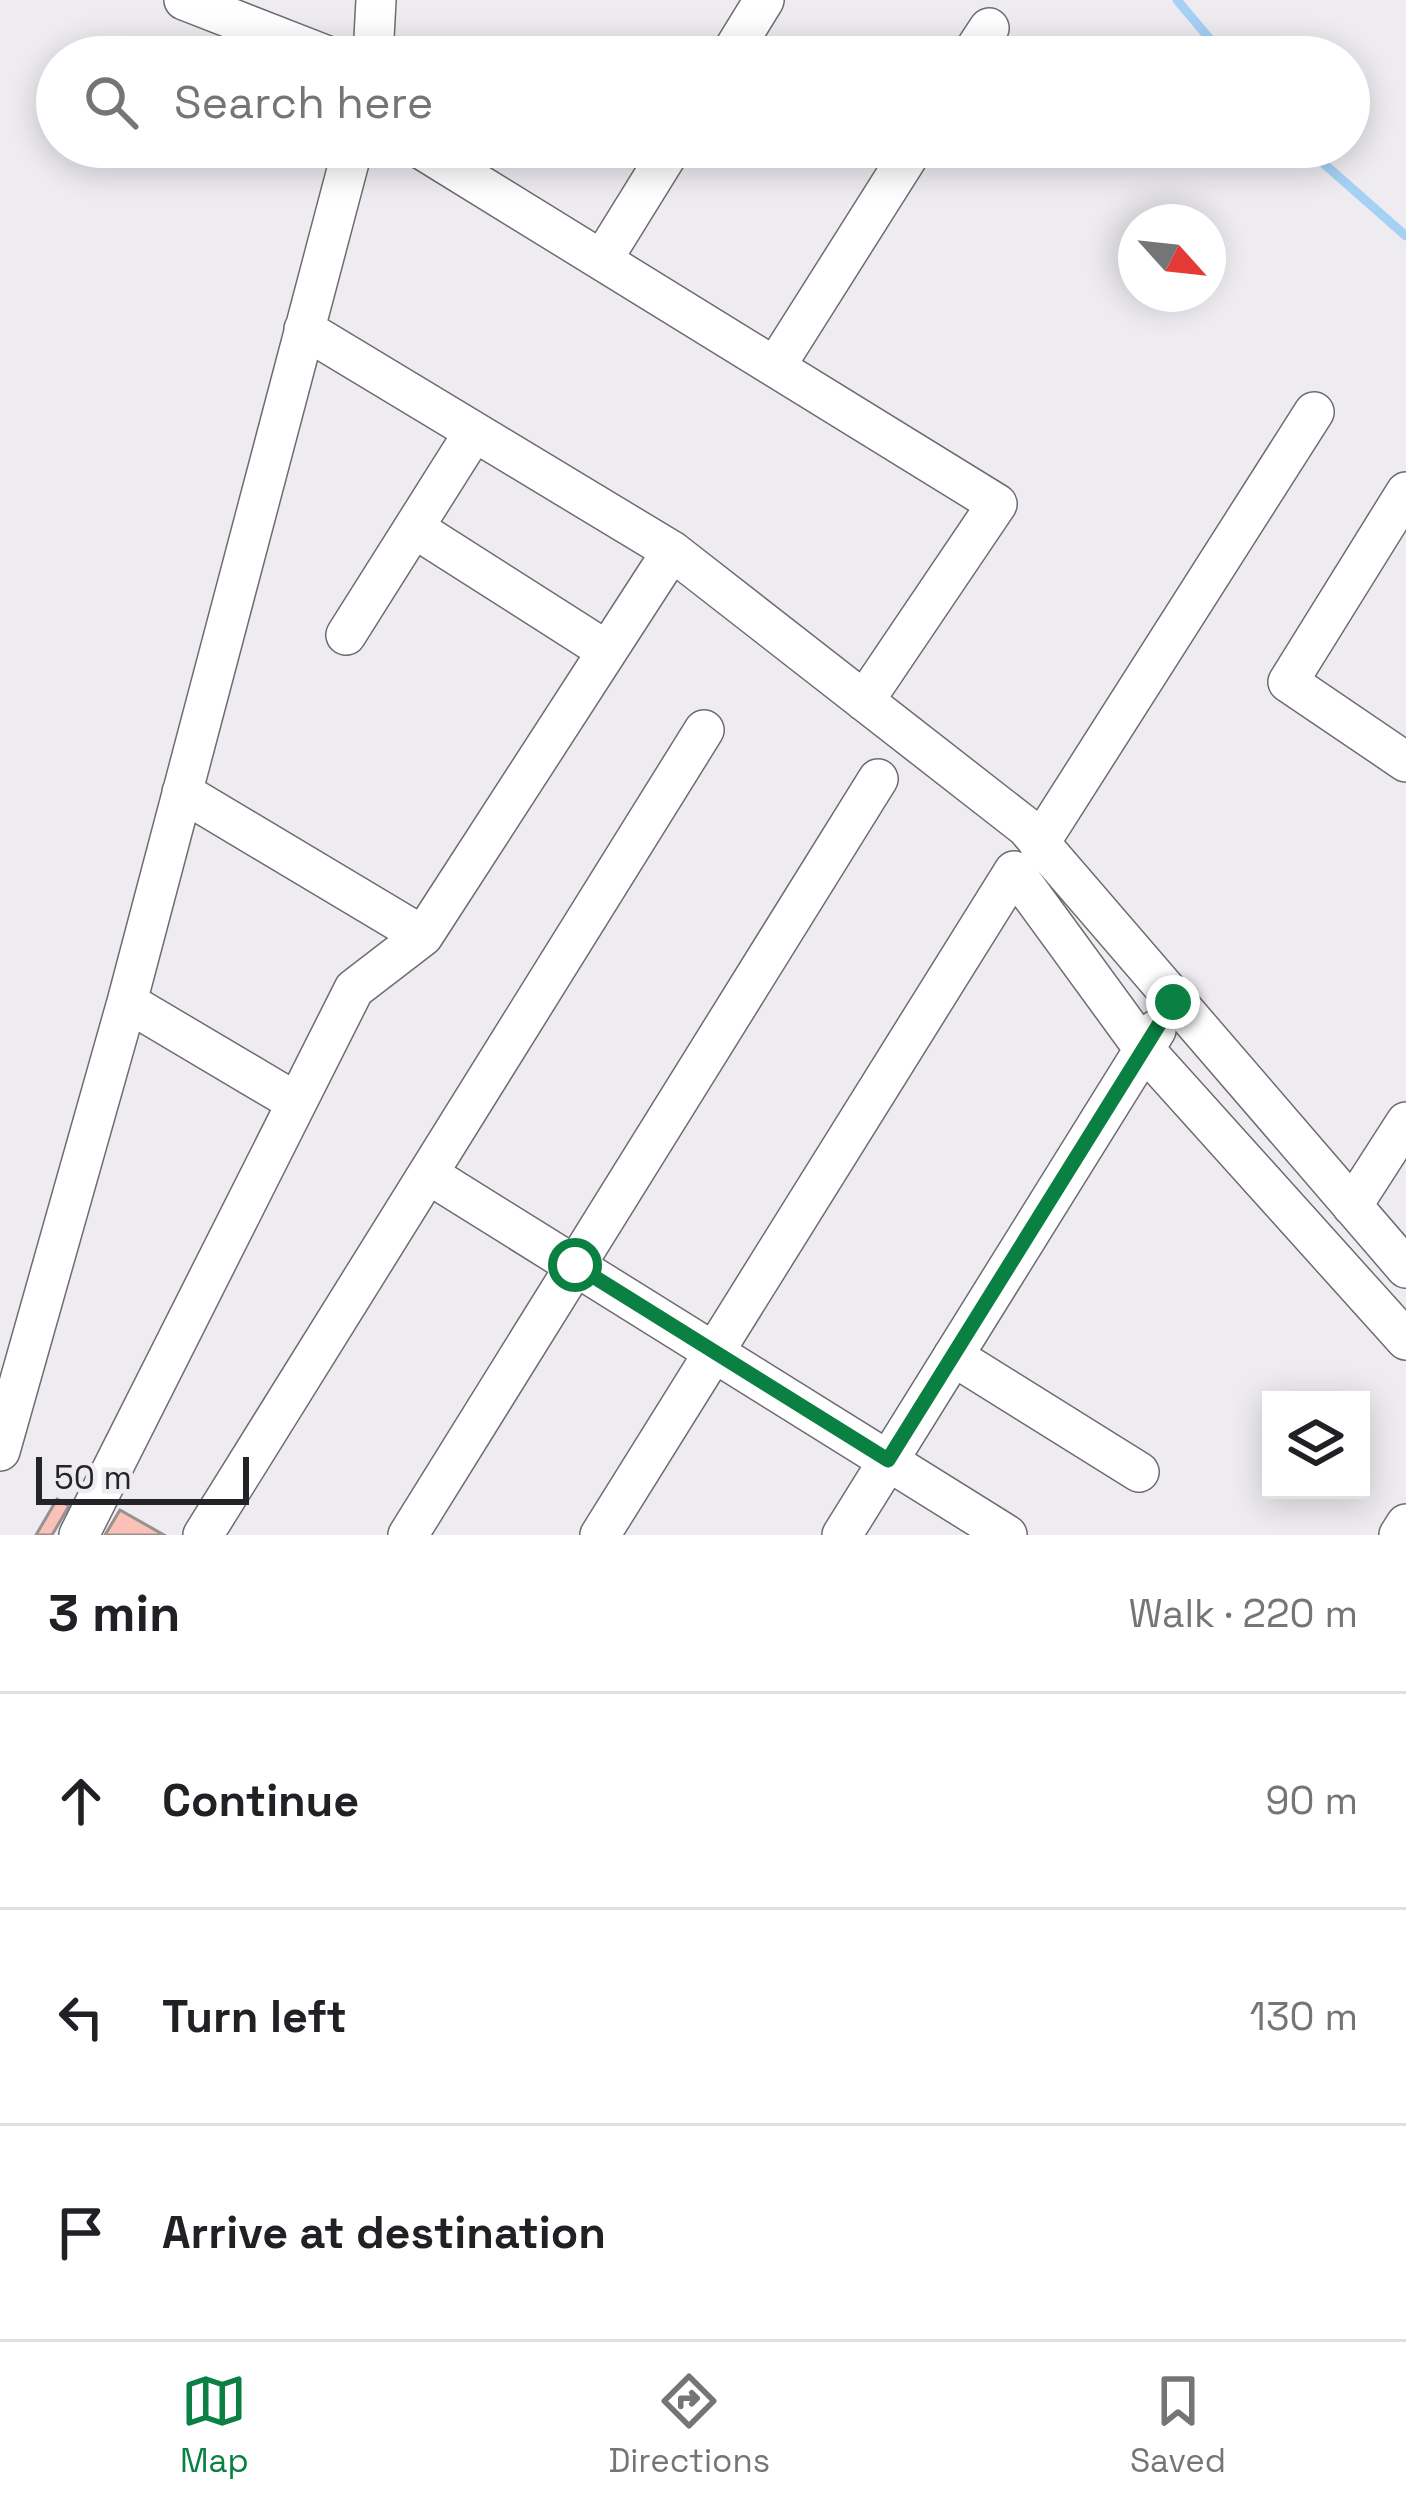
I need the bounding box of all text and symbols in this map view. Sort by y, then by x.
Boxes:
search box [36,36,1370,168]
icon: search [78,69,144,135]
text: Search here [174,74,433,131]
north arrow [1118,204,1226,312]
route end [1146,975,1200,1029]
route start [548,1238,602,1292]
map controls [1262,1391,1370,1499]
button: layers [1262,1391,1370,1499]
scale bar [36,1451,249,1504]
text: 50 m [54,1457,132,1499]
text: 3 min [48,1581,181,1646]
text: Walk · 220 m [1128,1589,1358,1638]
icon: ahead [48,1768,114,1834]
text: Continue [162,1772,359,1829]
text: 90 m [1266,1776,1358,1825]
icon: left [48,1984,114,2050]
text: Turn left [162,1988,347,2045]
text: 130 m [1250,1992,1358,2041]
icon: arrive [48,2200,114,2266]
text: Arrive at destination [162,2204,606,2261]
tab: Map [180,2368,249,2482]
tab: Directions [608,2368,770,2482]
tab: Saved [1130,2368,1226,2482]

